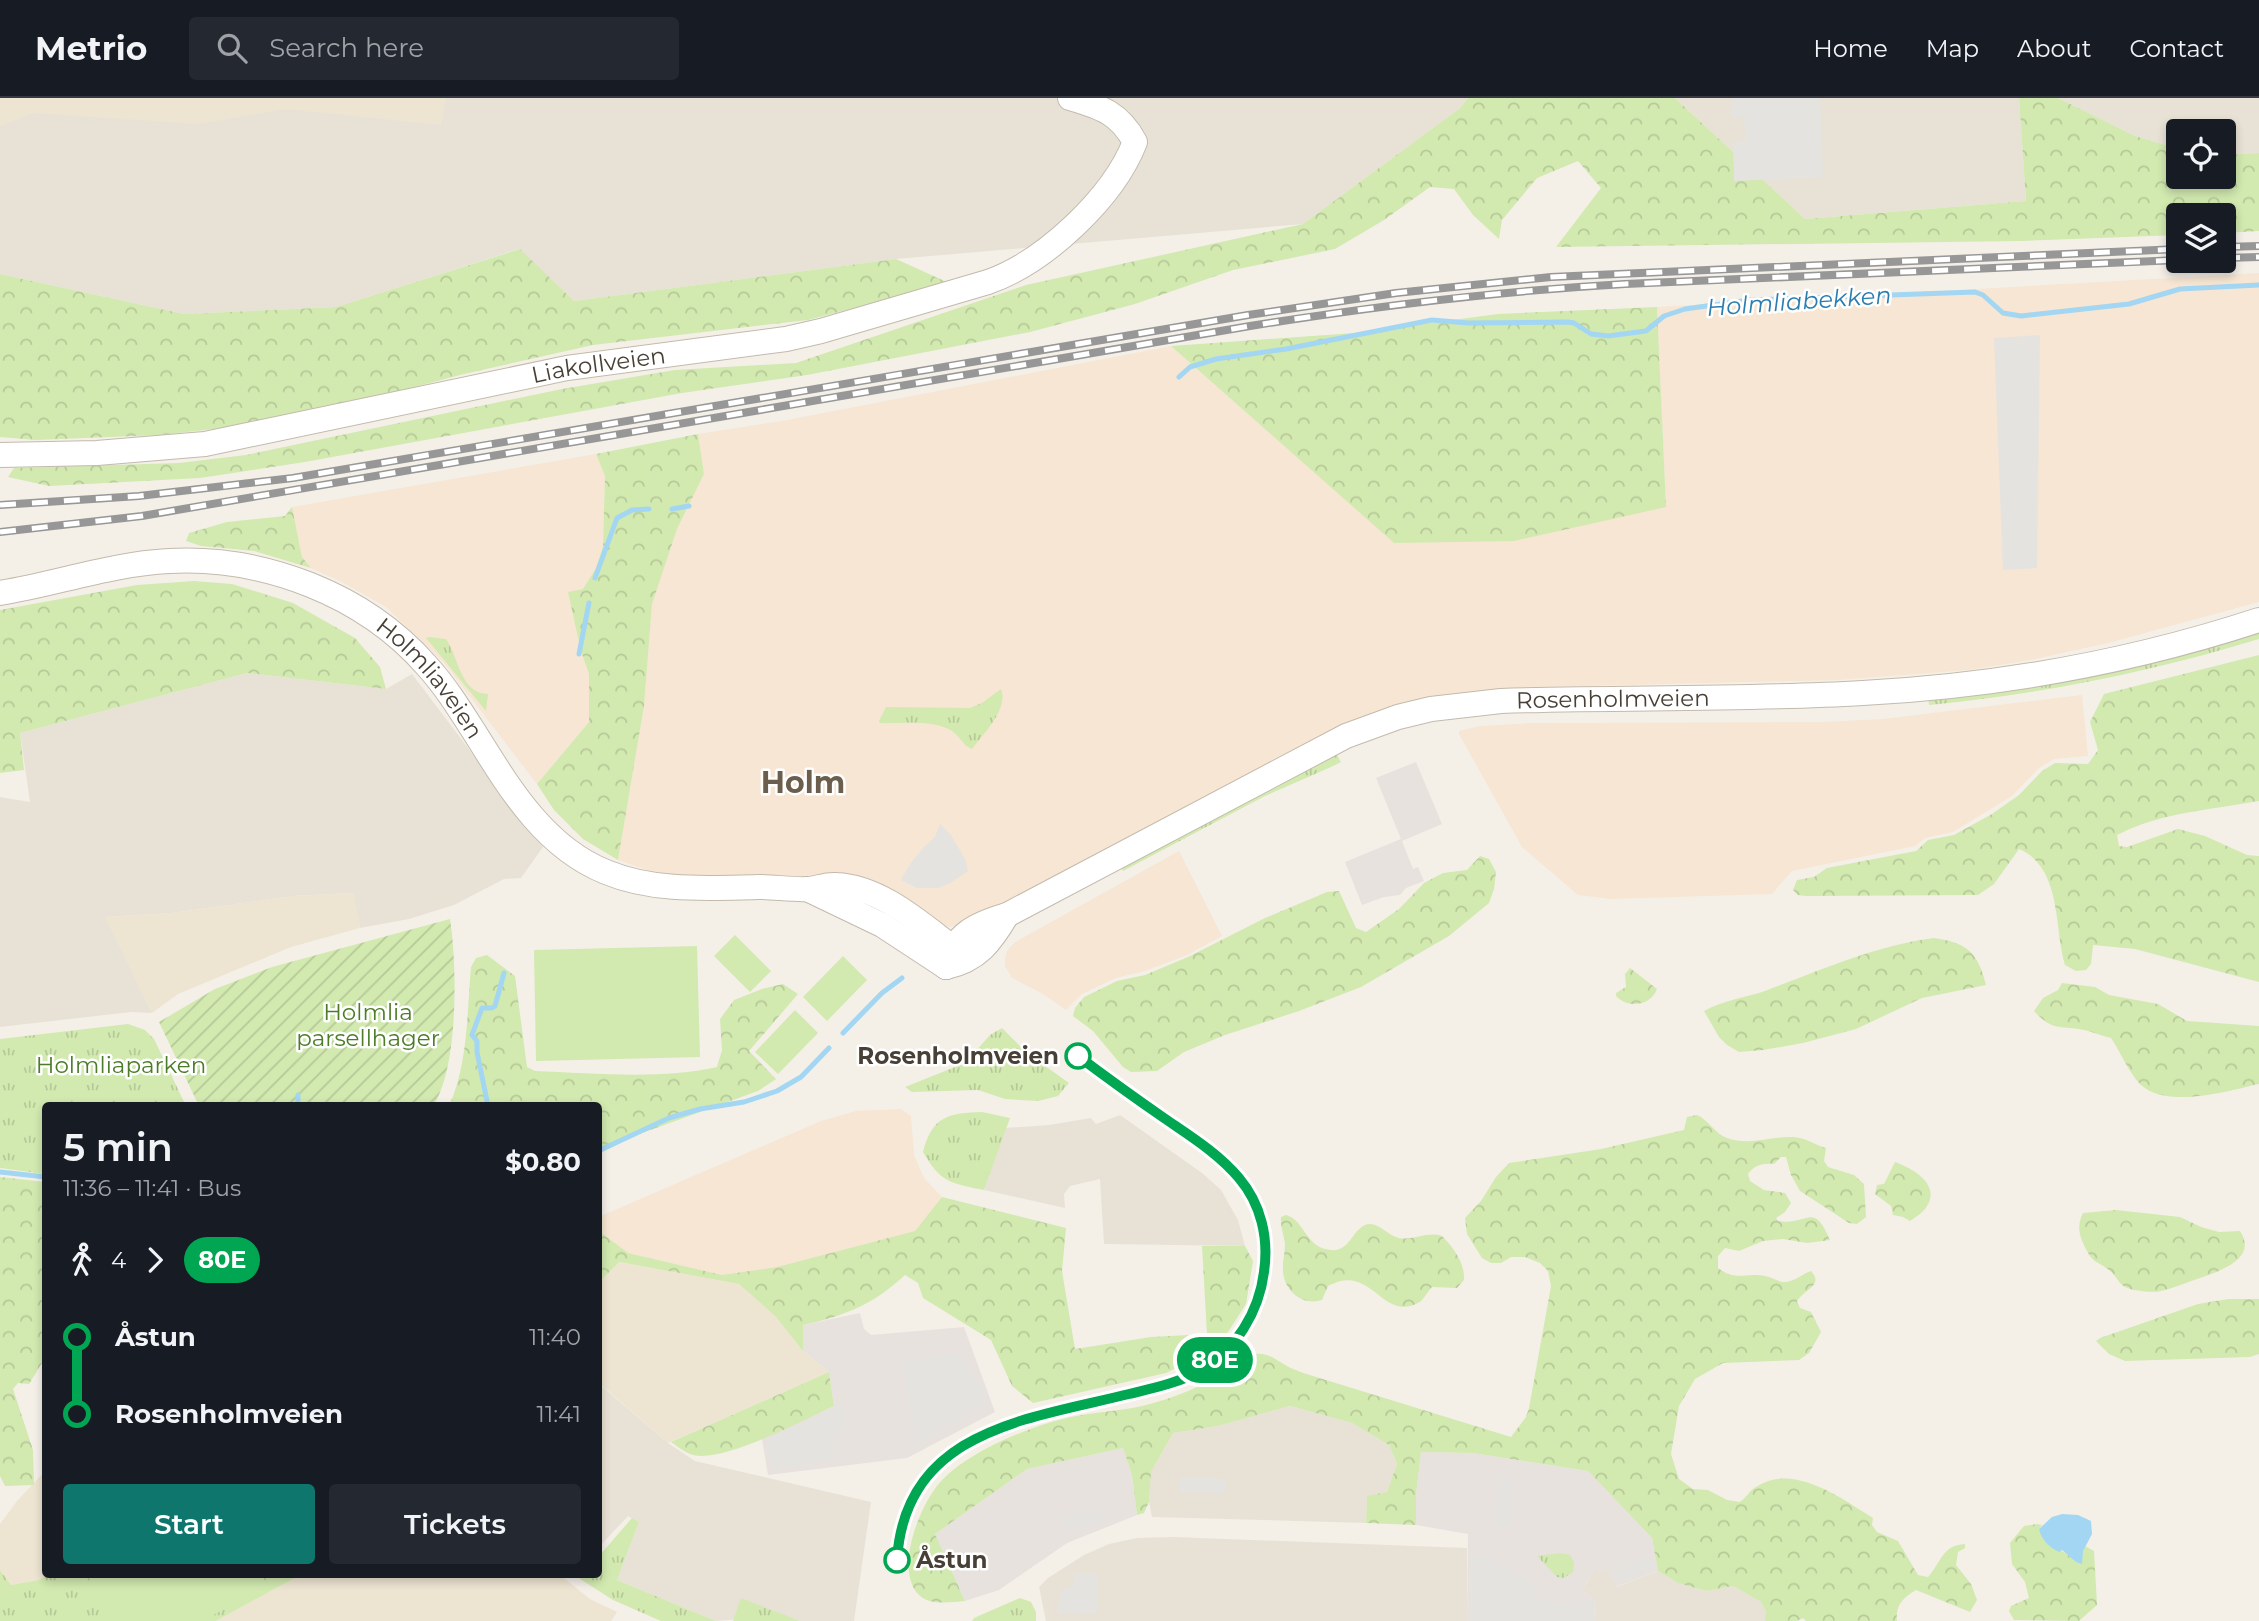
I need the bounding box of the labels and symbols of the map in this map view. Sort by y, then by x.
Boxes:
water label: Holmliabekken [1706,280,1892,322]
street label: Liakollveien [529,341,667,389]
street label: Holmliaveien [371,612,489,744]
street label: Rosenholmveien [1516,684,1710,715]
district label: Holm [761,764,845,801]
park label: Holmlia parsellhager [296,998,440,1052]
place label: Rosenholmveien [857,1042,1059,1070]
marker: Rosenholmveien [1065,1043,1091,1069]
park label: Holmliaparken [36,1051,206,1079]
line badge: 80E [1175,1337,1255,1383]
place label: Åstun [915,1544,987,1574]
marker: Åstun [884,1547,910,1573]

